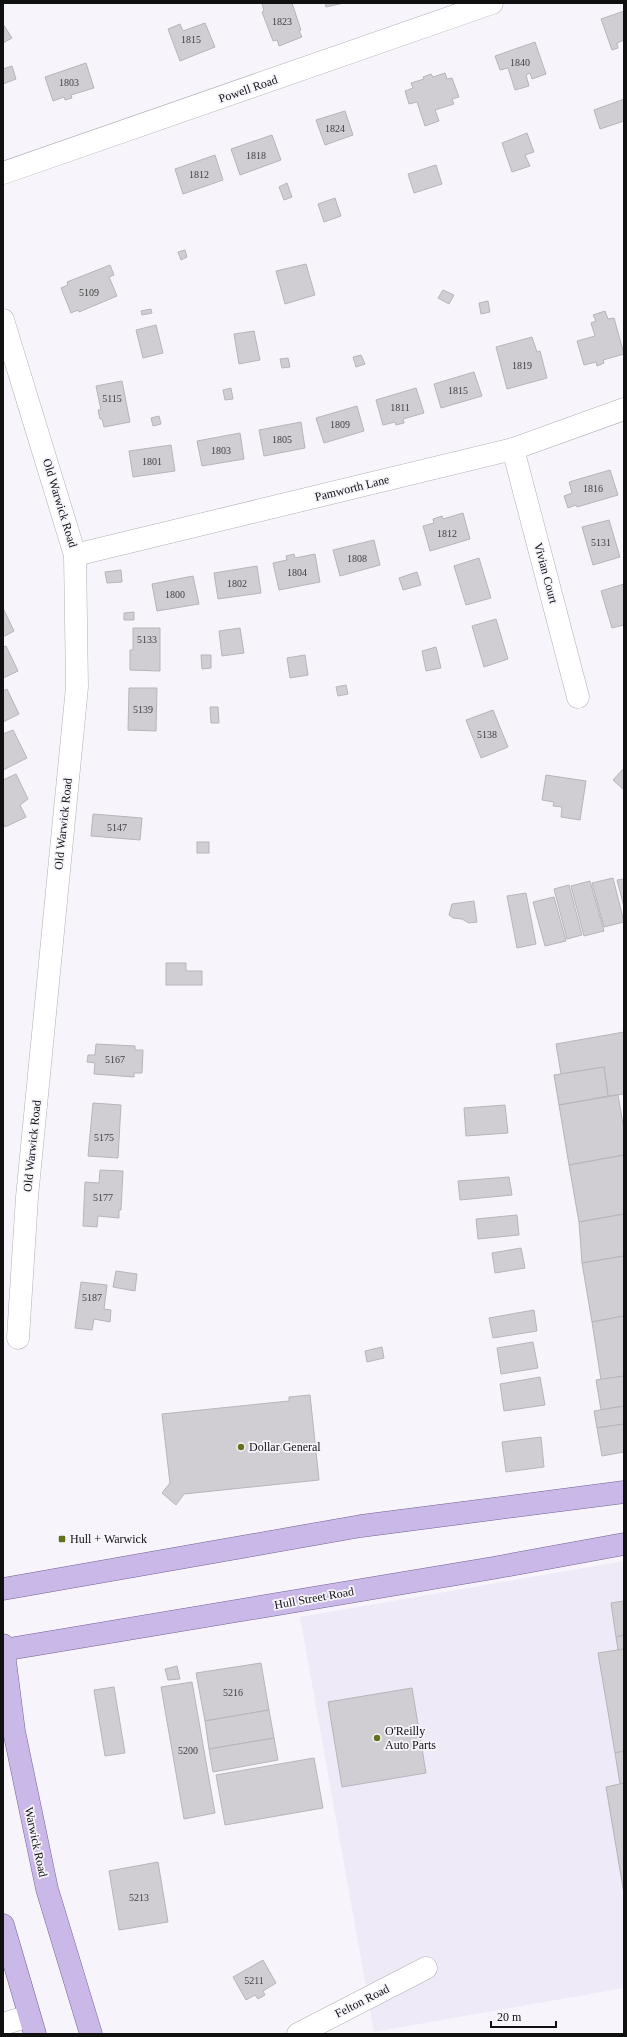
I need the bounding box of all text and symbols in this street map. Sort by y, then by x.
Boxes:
house number: 1823 [272,16,292,27]
house number: 1815 [181,34,201,45]
house number: 1840 [510,57,530,68]
street label: Powell Road [217,72,279,106]
house number: 1803 [59,77,79,88]
house number: 1824 [325,123,345,134]
house number: 1818 [246,150,266,161]
house number: 1812 [189,169,209,180]
house number: 5109 [79,287,99,298]
house number: 1819 [512,360,532,371]
house number: 1815 [448,385,468,396]
house number: 5115 [102,393,122,404]
house number: 1811 [390,402,410,413]
house number: 1809 [330,419,350,430]
house number: 1805 [272,434,292,445]
house number: 1803 [211,445,231,456]
house number: 1801 [142,456,162,467]
street label: Old Warwick Road [40,457,80,549]
street label: Pamworth Lane [313,472,391,504]
house number: 1816 [583,483,603,494]
house number: 1812 [437,528,457,539]
house number: 5131 [591,537,611,548]
street label: Vivian Court [531,541,561,606]
house number: 1808 [347,553,367,564]
house number: 1804 [287,567,307,578]
house number: 1802 [227,578,247,589]
house number: 1800 [165,589,185,600]
house number: 5133 [137,634,157,645]
house number: 5139 [133,704,153,715]
house number: 5138 [477,729,497,740]
street label: Old Warwick Road [51,777,75,871]
house number: 5147 [107,822,127,833]
house number: 5167 [105,1054,125,1065]
street label: Old Warwick Road [20,1099,44,1193]
house number: 5175 [94,1132,114,1143]
house number: 5177 [93,1192,113,1203]
house number: 5187 [82,1292,102,1303]
place label: Dollar General [249,1440,321,1454]
marker: Dollar General [236,1442,246,1452]
place label: Hull + Warwick [70,1532,147,1546]
marker: Hull + Warwick [57,1534,67,1544]
street label: Hull Street Road [273,1584,355,1612]
house number: 5216 [223,1687,243,1698]
place label: O'Reilly Auto Parts [385,1724,436,1752]
marker: O'Reilly Auto Parts [372,1733,382,1743]
house number: 5200 [178,1745,198,1756]
street label: Warwick Road [22,1806,50,1878]
house number: 5213 [129,1892,149,1903]
house number: 5211 [244,1975,264,1986]
street label: Felton Road [333,1981,391,2021]
scale bar [491,2003,556,2029]
text: 20 m [497,2010,522,2024]

